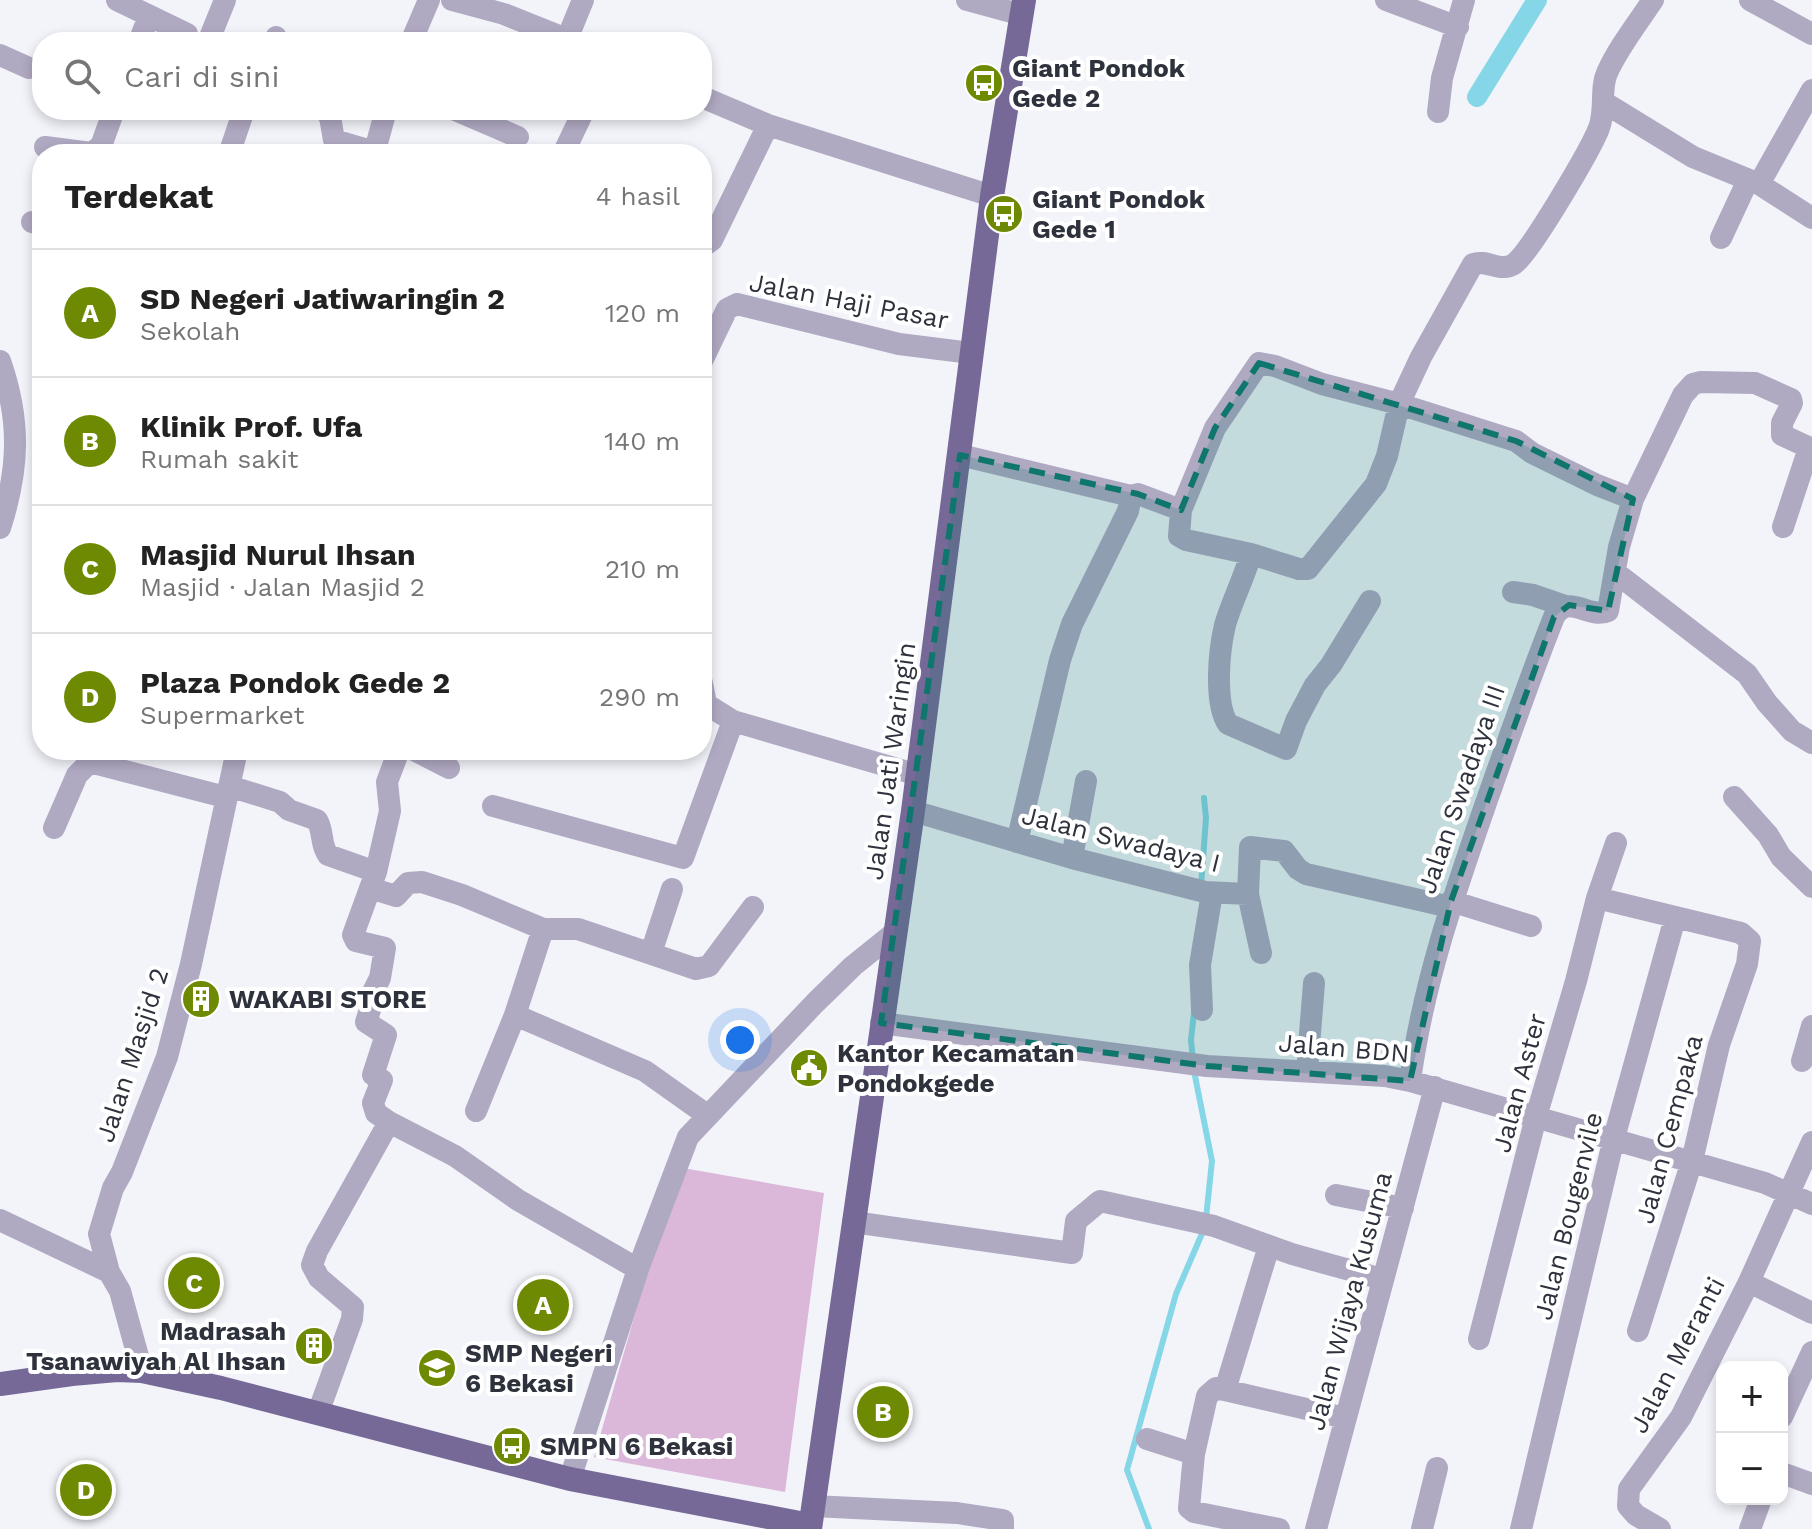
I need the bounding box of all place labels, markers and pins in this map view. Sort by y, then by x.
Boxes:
place label: Giant Pondok Gede 2 [1012,53,1186,113]
bus stop icon: Giant Pondok Gede 2 [963,62,1005,104]
place label: Giant Pondok Gede 1 [1032,184,1206,244]
bus stop icon: Giant Pondok Gede 1 [983,193,1025,235]
building icon: WAKABI STORE [180,978,222,1020]
place label: WAKABI STORE [229,984,426,1014]
place label: Kantor Kecamatan Pondokgede [837,1038,1075,1098]
public building icon: Kantor Kecamatan Pondokgede [788,1047,830,1089]
pin: C [168,1253,220,1313]
pin: A [517,1275,569,1335]
place label: Madrasah Tsanawiyah Al Ihsan [26,1316,286,1376]
building icon: Madrasah Tsanawiyah Al Ihsan [293,1325,335,1367]
place label: SMP Negeri 6 Bekasi [465,1338,613,1398]
school or university icon: SMP Negeri 6 Bekasi [416,1347,458,1389]
pin: B [857,1382,909,1442]
bus stop icon: SMPN 6 Bekasi [491,1425,533,1467]
place label: SMPN 6 Bekasi [540,1431,733,1461]
pin: D [60,1460,112,1520]

